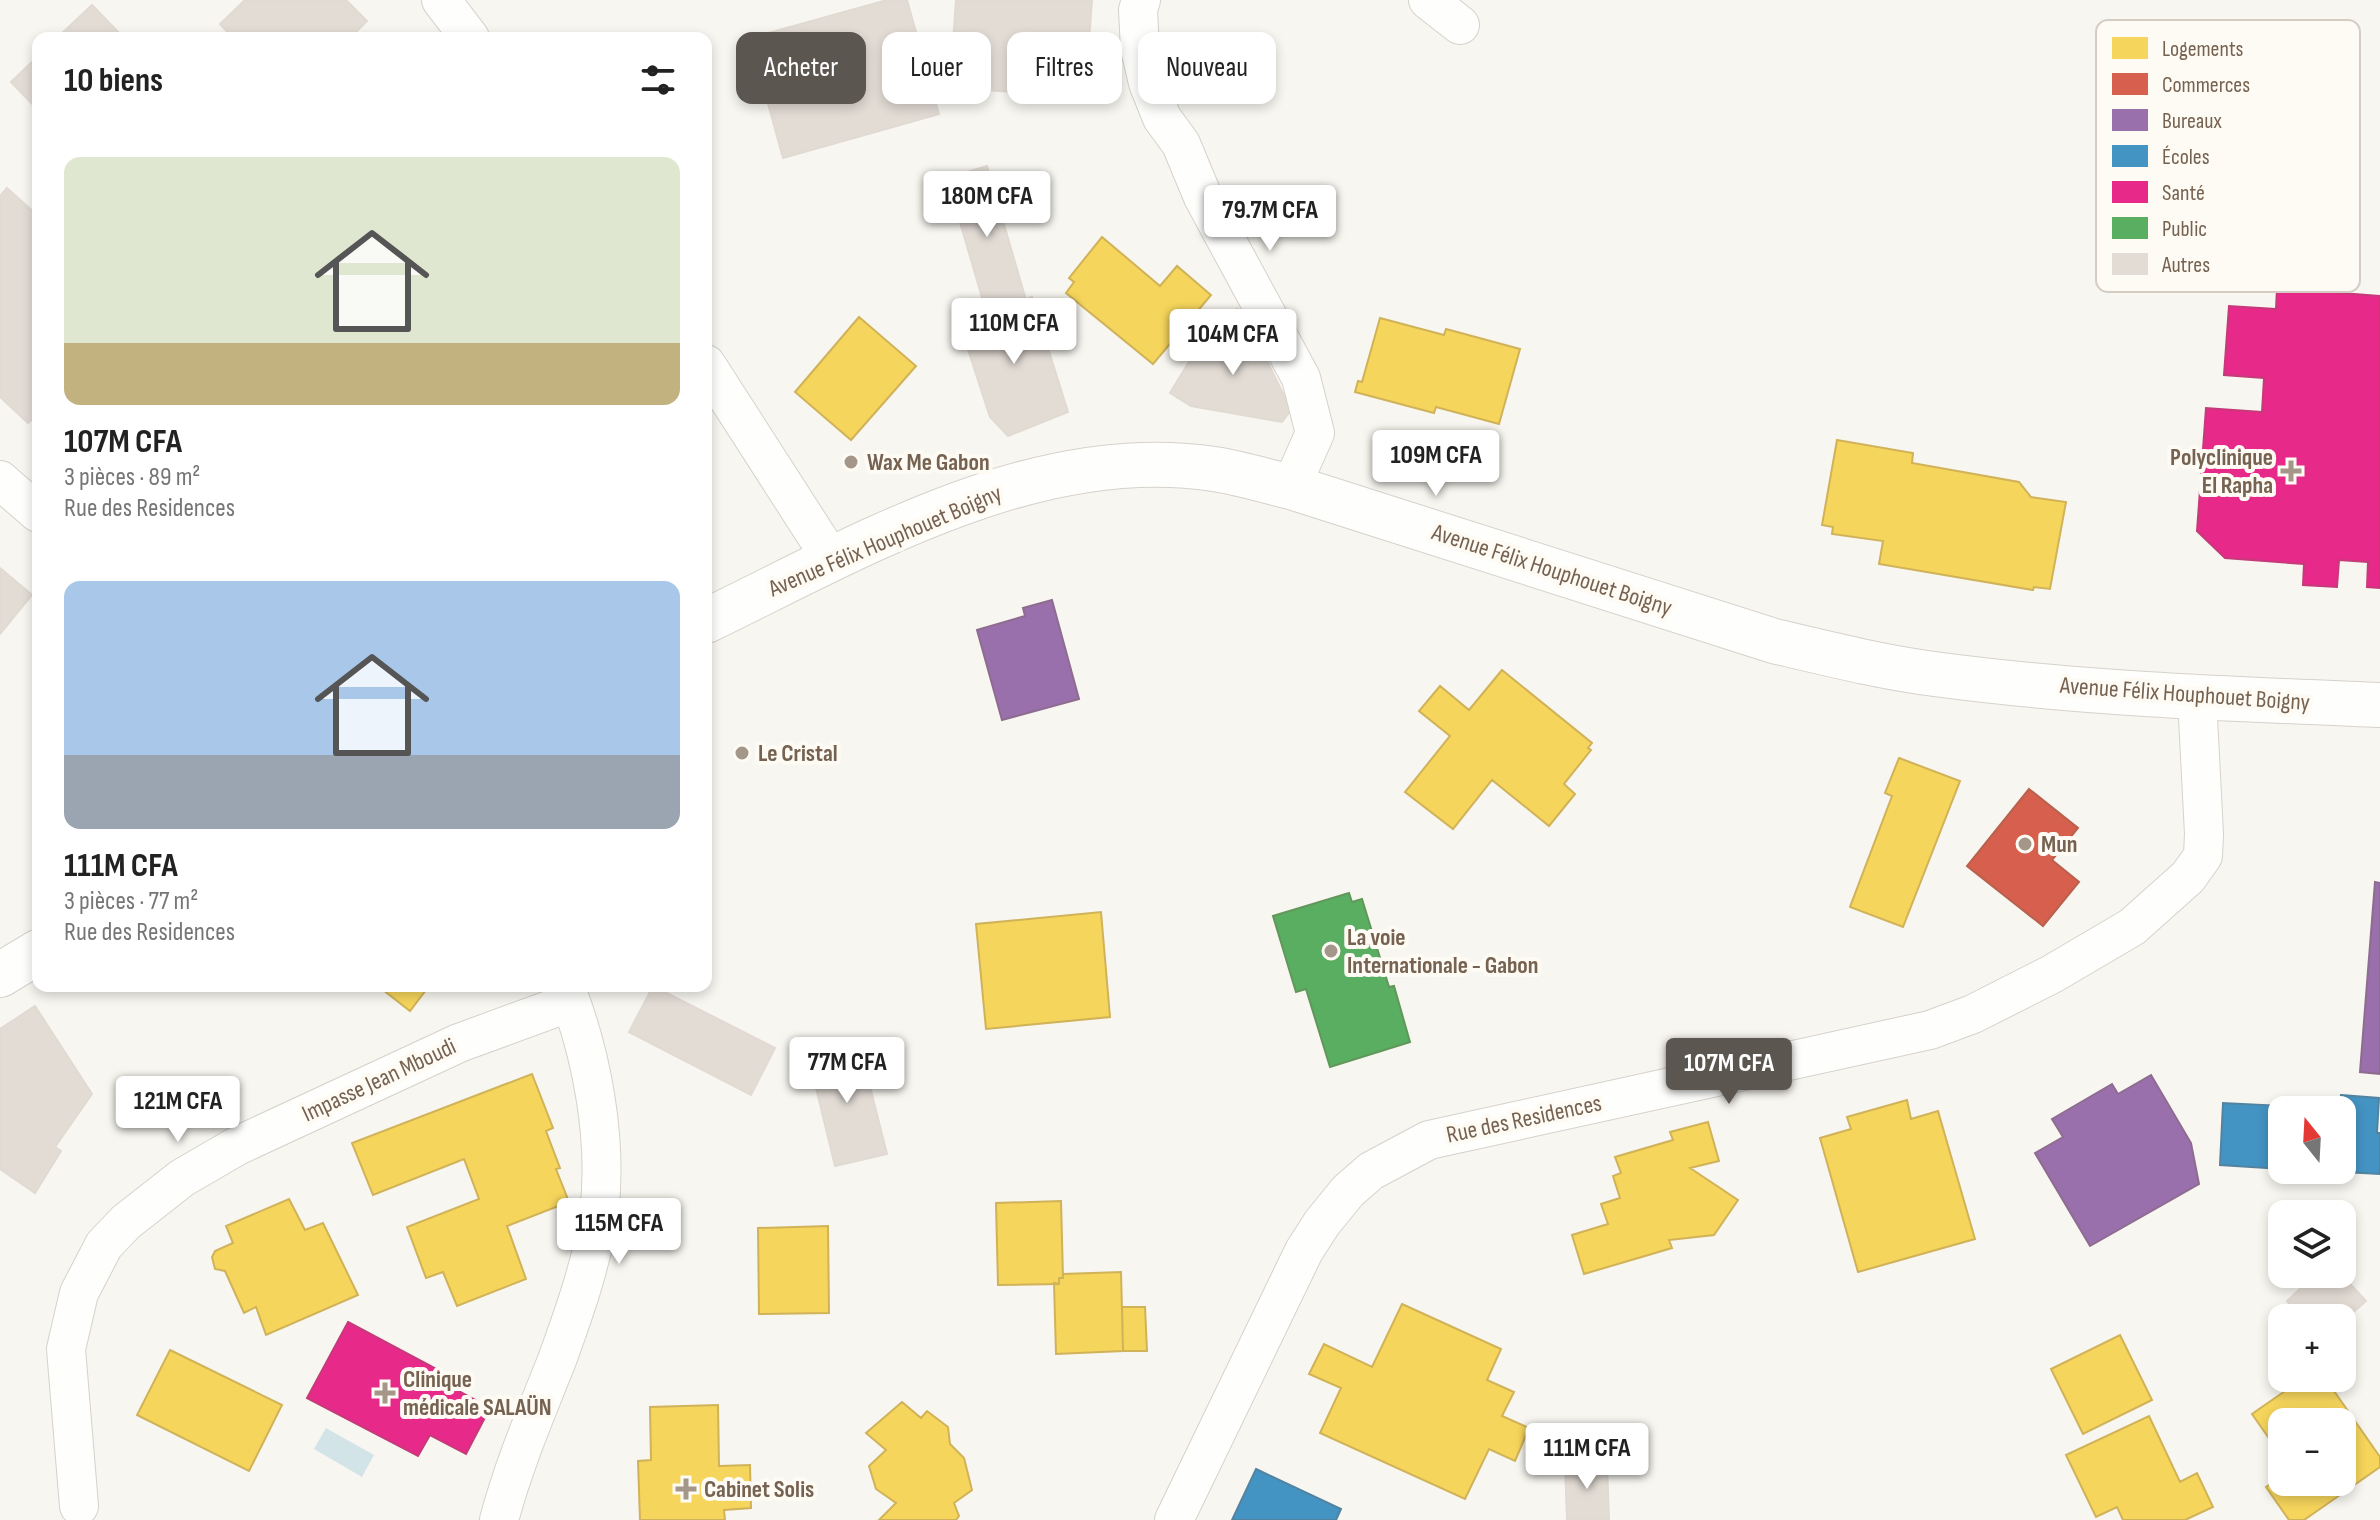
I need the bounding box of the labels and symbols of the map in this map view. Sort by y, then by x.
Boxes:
legend [2096,20,2360,292]
text: Logements [2162,36,2244,63]
text: Commerces [2162,72,2250,99]
text: Bureaux [2162,108,2222,135]
text: Écoles [2162,144,2210,171]
pin: 180M CFA [904,171,1070,239]
text: Santé [2162,180,2205,207]
pin: 79.7M CFA [1178,185,1362,253]
text: Public [2162,216,2207,243]
text: Autres [2161,252,2210,279]
pin: 110M CFA [931,298,1097,366]
pin: 104M CFA [1150,309,1316,377]
pin: 109M CFA [1353,430,1519,498]
place label: Polyclinique El Rapha [2170,443,2273,500]
place label: Wax Me Gabon [867,448,990,477]
marker: Wax Me Gabon [842,453,860,471]
marker: Polyclinique El Rapha [2280,460,2302,482]
street label: Avenue Félix Houphouet Boigny [763,479,1006,604]
street label: Avenue Félix Houphouet Boigny [1427,517,1676,622]
street label: Avenue Félix Houphouet Boigny [2058,671,2311,717]
place label: Le Cristal [758,739,838,768]
marker: Le Cristal [733,744,751,762]
place label: Mun [2041,830,2077,859]
marker: Mun [2016,835,2034,853]
place label: La voie Internationale - Gabon [1347,923,1539,980]
marker: La voie Internationale - Gabon [1322,942,1340,960]
street label: Impasse Jean Mboudi [297,1032,461,1128]
pin: 77M CFA [773,1037,921,1105]
pin: 107M CFA [1646,1038,1812,1106]
pin: 121M CFA [95,1076,261,1144]
street label: Rue des Residences [1444,1088,1604,1150]
north arrow [2268,1096,2356,1184]
pin: 115M CFA [536,1198,702,1266]
place label: Clinique médicale SALAÜN [403,1365,552,1422]
marker: Clinique médicale SALAÜN [374,1382,396,1404]
pin: 111M CFA [1504,1423,1670,1491]
place label: Cabinet Solis [704,1475,814,1504]
marker: Cabinet Solis [675,1478,697,1500]

